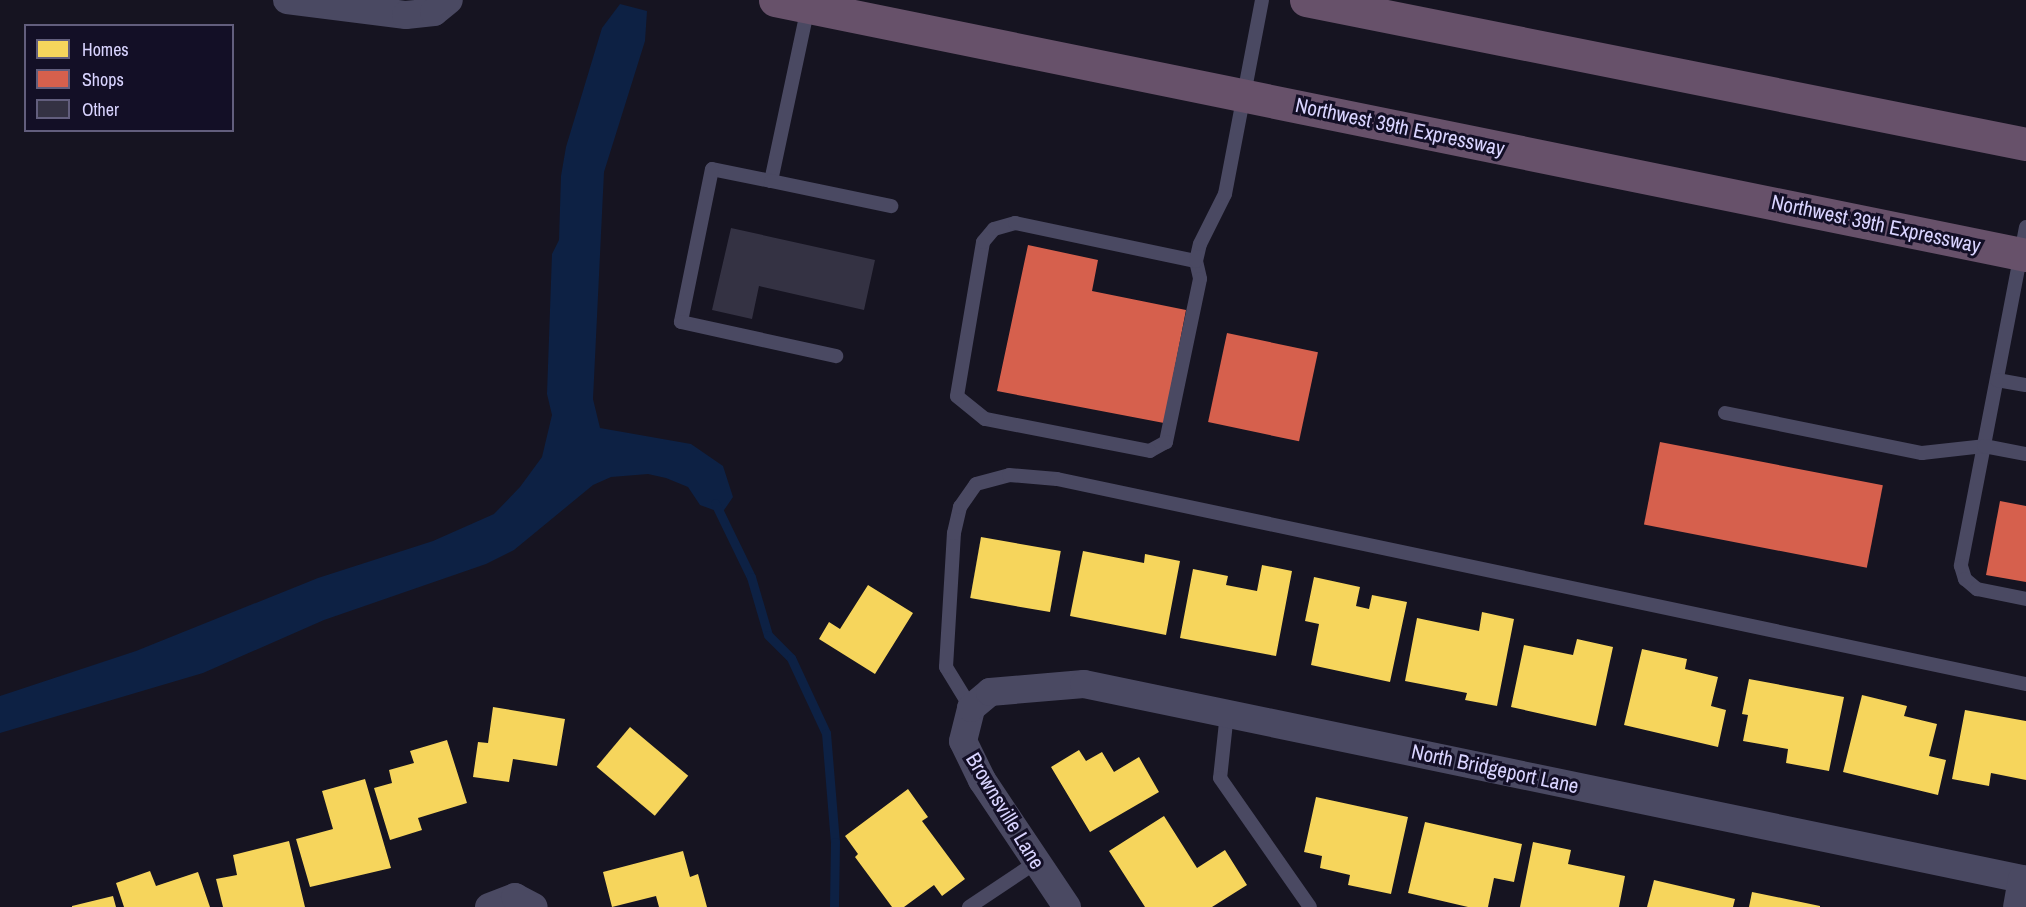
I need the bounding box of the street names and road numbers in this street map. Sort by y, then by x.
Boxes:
street label: Northwest 39th Expressway [1293,92,1507,162]
street label: Northwest 39th Expressway [1769,189,1983,259]
street label: North Bridgeport Lane [1409,739,1581,799]
street label: Brownsville Lane [960,748,1050,874]

